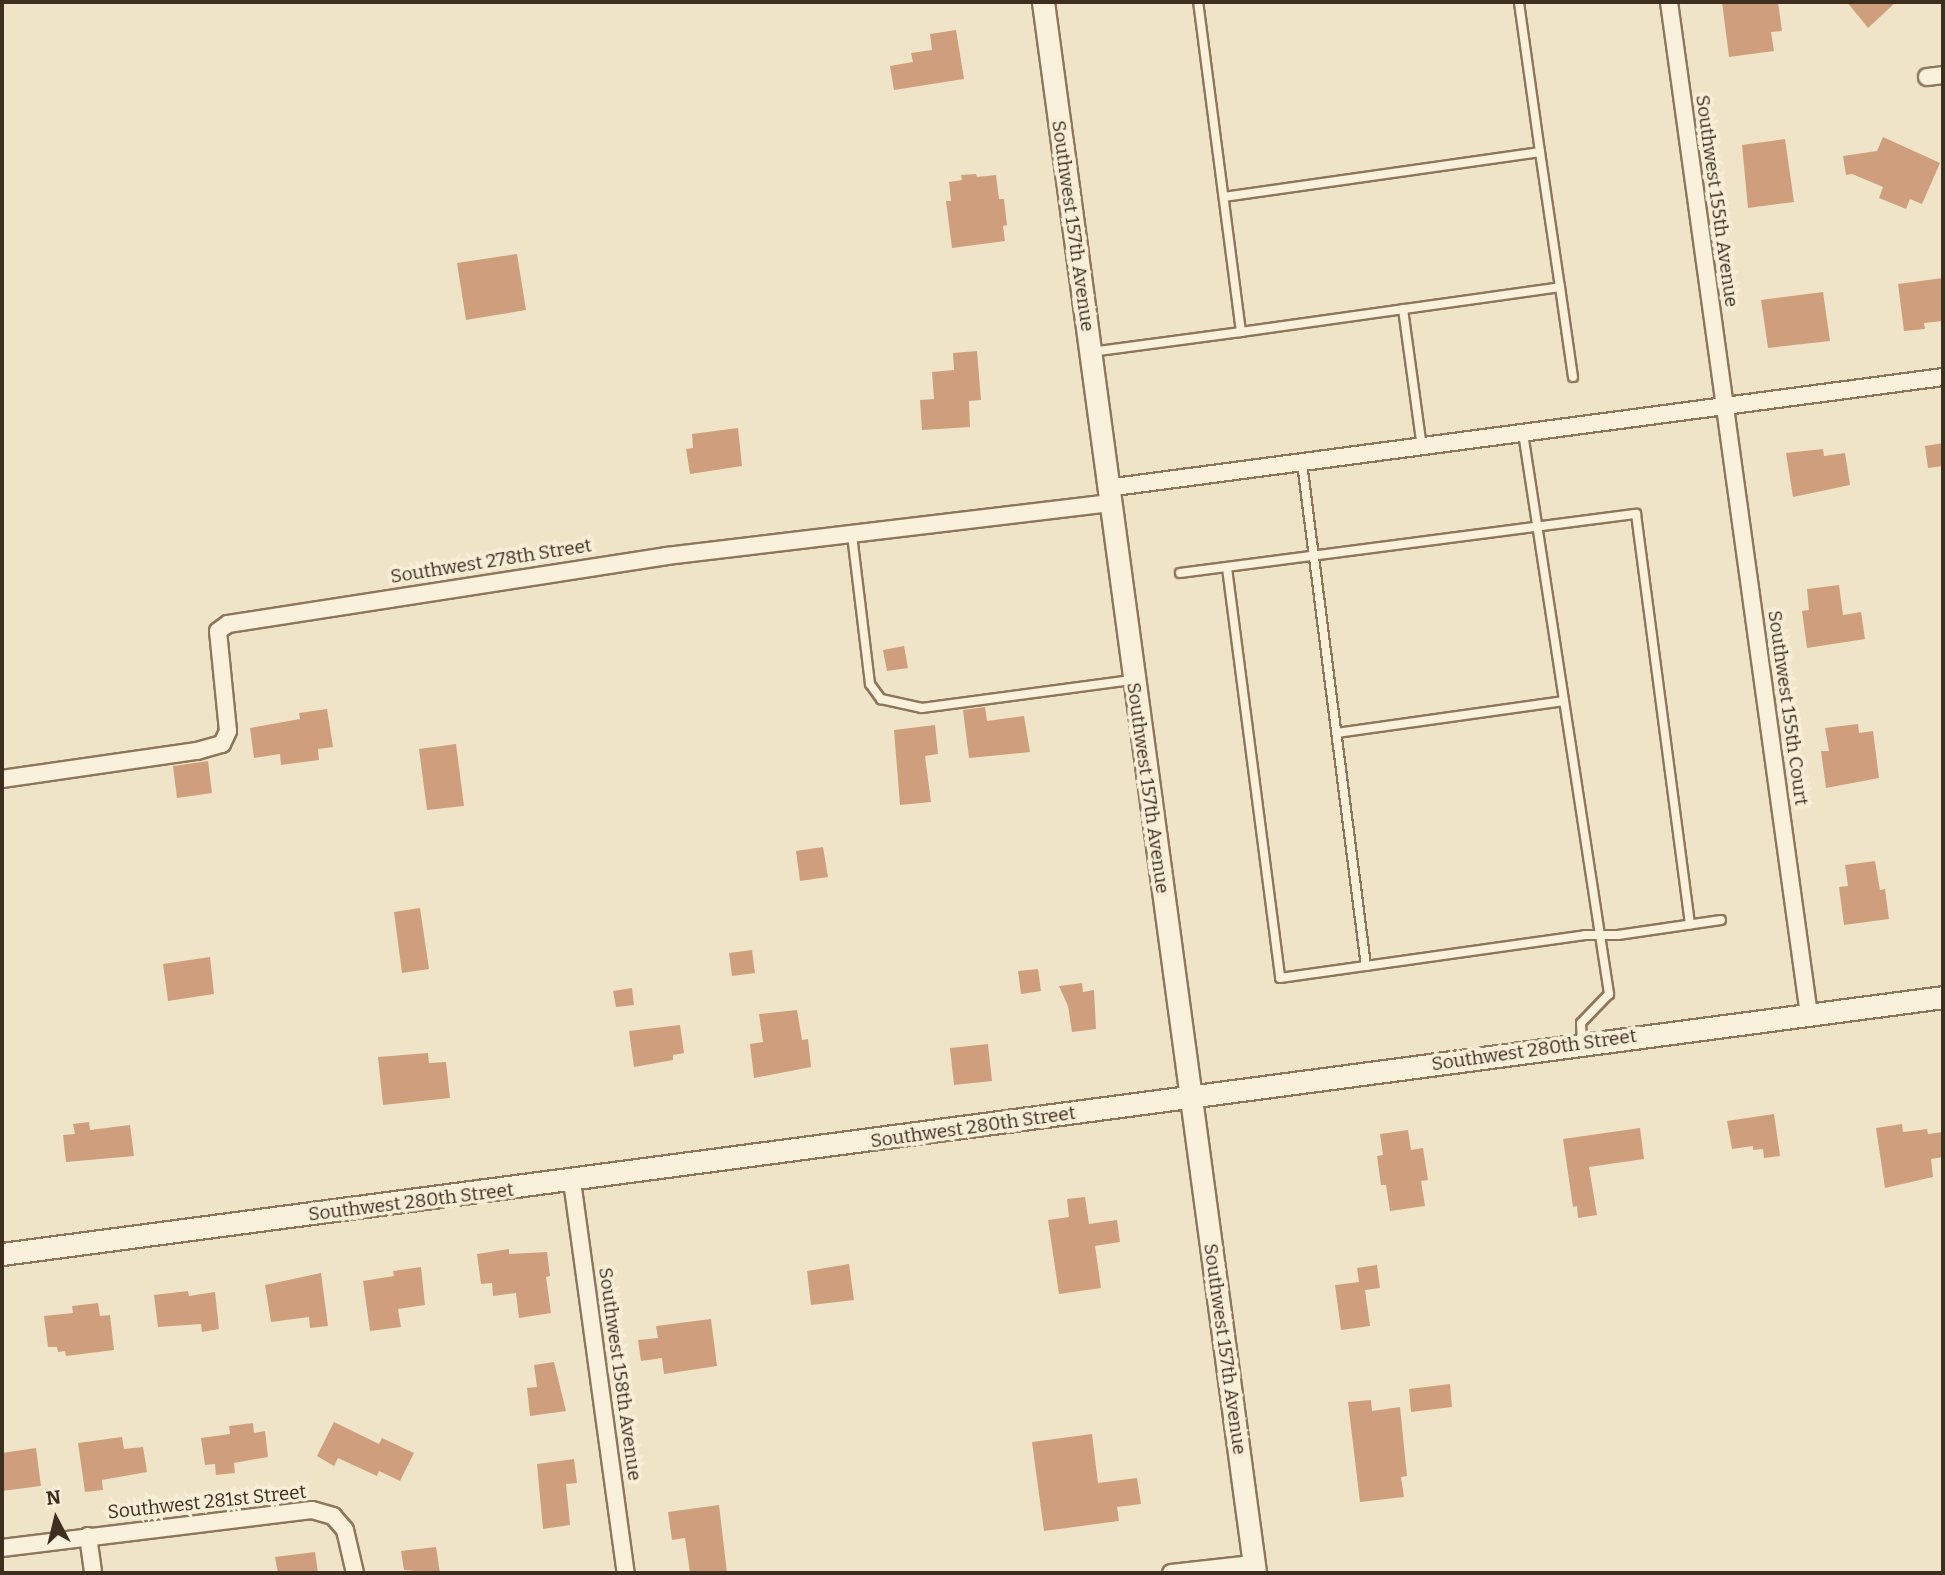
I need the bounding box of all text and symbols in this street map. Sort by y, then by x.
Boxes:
street label: Southwest 155th Avenue [1691,93,1743,309]
street label: Southwest 157th Avenue [1047,119,1099,333]
street label: Southwest 278th Street [389,534,593,588]
street label: Southwest 155th Court [1763,609,1813,807]
street label: Southwest 157th Avenue [1122,681,1174,895]
street label: Southwest 280th Street [1430,1024,1638,1076]
street label: Southwest 280th Street [869,1101,1077,1153]
street label: Southwest 280th Street [307,1178,515,1226]
street label: Southwest 157th Avenue [1199,1242,1251,1456]
street label: Southwest 158th Avenue [594,1266,646,1482]
street label: Southwest 281st Street [106,1480,308,1524]
north arrow [21,1484,91,1554]
text: N [45,1485,62,1510]

